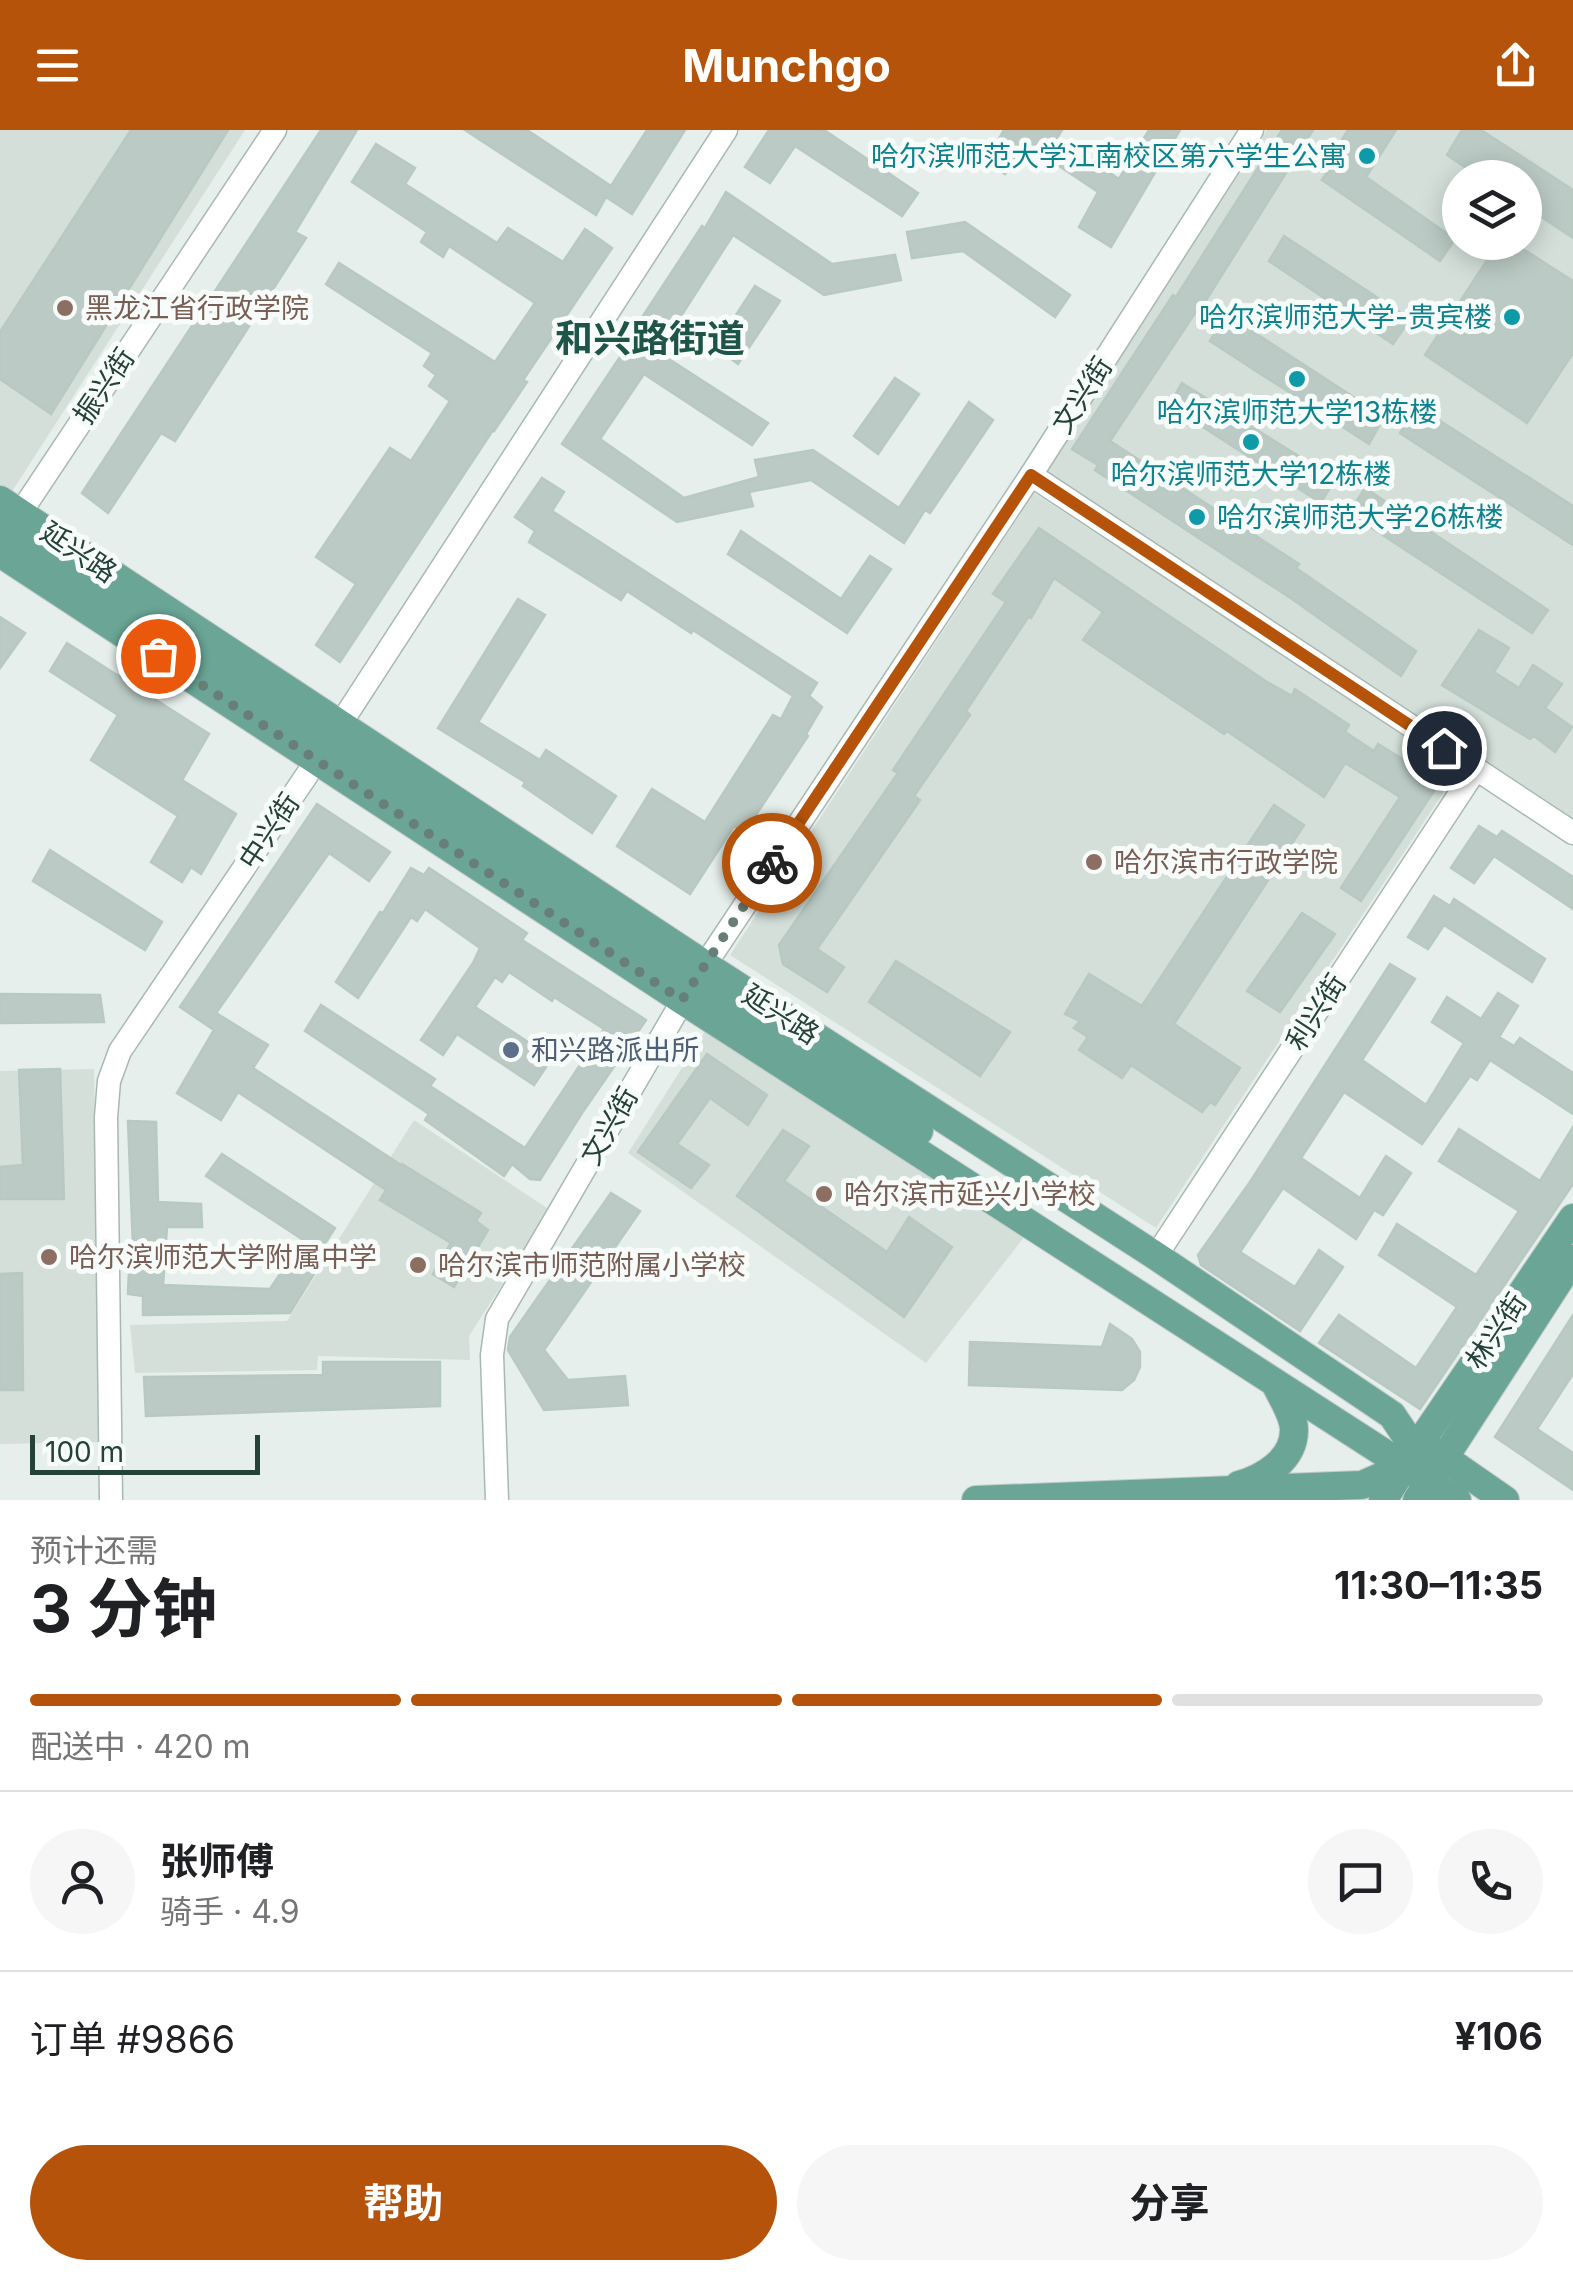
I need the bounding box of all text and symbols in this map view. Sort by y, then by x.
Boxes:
icon: menu [30,38,85,93]
text: Munchgo [682,38,891,93]
icon: share [1488,38,1543,93]
place label: 哈尔滨师范大学江南校区第六学生公寓 [871,139,1347,173]
marker: 哈尔滨师范大学江南校区第六学生公寓 [1356,145,1378,167]
map controls [1442,160,1542,260]
button: layers [1442,160,1542,260]
place label: 黑龙江省行政学院 [85,291,309,325]
marker: 黑龙江省行政学院 [54,297,76,319]
place label: 哈尔滨师范大学-贵宾楼 [1199,300,1492,334]
marker: 哈尔滨师范大学-贵宾楼 [1501,306,1523,328]
district label: 和兴路街道 [555,315,745,361]
street label: 振兴街 [66,342,142,430]
street label: 文兴街 [1045,351,1119,439]
marker: 哈尔滨师范大学13栋楼 [1286,368,1308,390]
place label: 哈尔滨师范大学13栋楼 [1157,395,1437,429]
marker: 哈尔滨师范大学12栋楼 [1240,431,1262,453]
place label: 哈尔滨师范大学12栋楼 [1111,457,1391,491]
place label: 哈尔滨师范大学26栋楼 [1217,500,1503,534]
marker: 哈尔滨师范大学26栋楼 [1186,506,1208,528]
street label: 延兴路 [35,514,123,590]
pin [116,614,201,699]
icon: bag [131,629,186,684]
pin [1402,706,1487,791]
icon: home [1417,721,1472,776]
street label: 中兴街 [231,787,307,875]
courier [722,813,822,913]
icon: bike [745,836,800,891]
place label: 哈尔滨市行政学院 [1114,845,1338,879]
marker: 哈尔滨市行政学院 [1083,851,1105,873]
street label: 利兴街 [1279,968,1353,1056]
street label: 延兴路 [737,977,825,1051]
place label: 和兴路派出所 [531,1033,699,1067]
marker: 和兴路派出所 [500,1039,522,1061]
street label: 文兴街 [573,1081,645,1171]
place label: 哈尔滨市延兴小学校 [844,1177,1096,1211]
marker: 哈尔滨市延兴小学校 [813,1183,835,1205]
place label: 哈尔滨师范大学附属中学 [69,1240,377,1274]
marker: 哈尔滨师范大学附属中学 [38,1246,60,1268]
place label: 哈尔滨市师范附属小学校 [438,1248,746,1282]
marker: 哈尔滨市师范附属小学校 [407,1254,429,1276]
street label: 林兴街 [1458,1287,1534,1375]
scale bar [30,1430,260,1474]
text: 100 m [45,1435,124,1469]
text: 预计还需 [30,1531,158,1570]
text: 11:30–11:35 [1334,1562,1543,1608]
text: 3 分钟 [30,1569,217,1648]
text: 配送中 · 420 m [30,1727,251,1766]
button: person [30,1829,135,1934]
button: chat [1308,1829,1413,1934]
button: phone [1438,1829,1543,1934]
text: 张师傅 [160,1838,274,1884]
text: 骑手 · 4.9 [160,1892,300,1931]
text: ¥106 [1455,2013,1543,2059]
text: 订单 #9866 [30,2016,235,2062]
button: 帮助 [30,2145,777,2260]
button: 分享 [797,2145,1543,2260]

